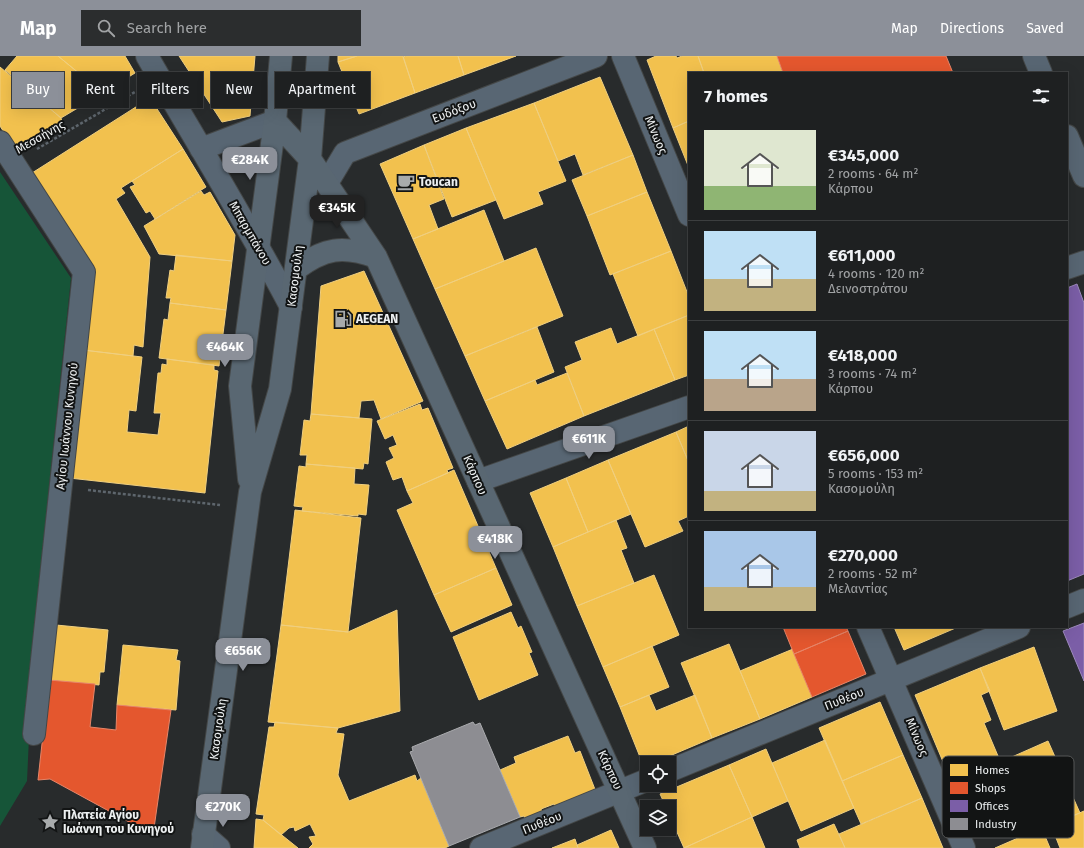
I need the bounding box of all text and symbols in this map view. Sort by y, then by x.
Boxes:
search box [81,10,361,46]
text: Map [20,17,57,40]
icon: search [95,17,117,39]
text: Search here [127,19,207,37]
text: Map [891,20,918,37]
text: Directions [940,20,1004,37]
text: Saved [1026,20,1064,37]
chip: Buy [12,72,64,108]
chip: Rent [72,72,129,108]
chip: Filters [137,72,203,108]
chip: New [211,72,267,108]
chip: Apartment [275,72,370,108]
icon: filters [1030,85,1052,107]
text: 7 homes [704,86,768,107]
street label: Ευδόξου [430,96,478,126]
street label: Μίνωος [642,114,670,157]
street label: Μεσσήνης [13,117,67,157]
text: €345,000 [828,145,899,166]
icon: home [736,146,784,194]
pin: €284K [222,147,278,181]
text: €284K [231,152,269,167]
text: 2 rooms · 64 m² [828,166,918,181]
cafe icon: Toucan [396,172,416,192]
place label: Toucan [419,175,458,189]
text: Κάρπου [828,181,873,196]
pin: €345K [309,195,365,229]
street label: Μπαρμπάνου [226,199,274,267]
text: €345K [319,200,355,215]
street label: Κασομούλη [284,244,306,308]
text: €611,000 [828,245,896,266]
icon: home [736,247,784,295]
text: 4 rooms · 120 m² [828,266,924,281]
text: Δεινοστράτου [828,281,908,296]
fuel station icon: AEGEAN [333,309,353,329]
place label: AEGEAN [355,312,398,326]
pin: €464K [197,334,253,368]
text: €464K [206,339,244,354]
text: €418,000 [828,345,897,366]
icon: home [736,347,784,395]
street label: Αγίου Ιωάννου Κυνηγού [53,362,81,490]
text: 3 rooms · 74 m² [828,366,917,381]
text: Κάρπου [828,381,873,396]
pin: €611K [561,426,617,460]
text: €611K [572,431,606,446]
text: €656,000 [828,445,900,466]
icon: home [736,447,784,495]
street label: Κάρπου [460,453,490,497]
text: 5 rooms · 153 m² [828,466,923,481]
text: Κασομούλη [828,481,895,496]
pin: €418K [467,526,523,560]
text: €418K [477,531,513,546]
text: €270,000 [828,545,898,566]
icon: home [736,547,784,595]
text: 2 rooms · 52 m² [828,566,917,581]
text: Μελαντίας [828,581,888,596]
pin: €656K [215,638,271,672]
text: €656K [224,643,262,658]
street label: Πυθέου [822,685,866,713]
street label: Κασομούλη [207,697,229,761]
street label: Μίνωος [903,716,931,759]
street label: Κάρπου [595,748,625,792]
map controls [640,756,676,836]
button: locate [640,756,676,792]
legend [942,756,1074,838]
text: Homes [975,764,1009,777]
text: Shops [975,782,1006,795]
pin: €270K [195,794,251,828]
text: €270K [205,799,241,814]
button: layers [640,800,676,836]
text: Offices [975,800,1009,813]
place label: Πλατεία Αγίου Ιωάννη του Κυνηγού [63,807,174,836]
street label: Πυθέου [520,809,564,837]
place icon: Πλατεία Αγίου Ιωάννη του Κυνηγού [40,812,60,832]
text: Industry [975,818,1017,831]

